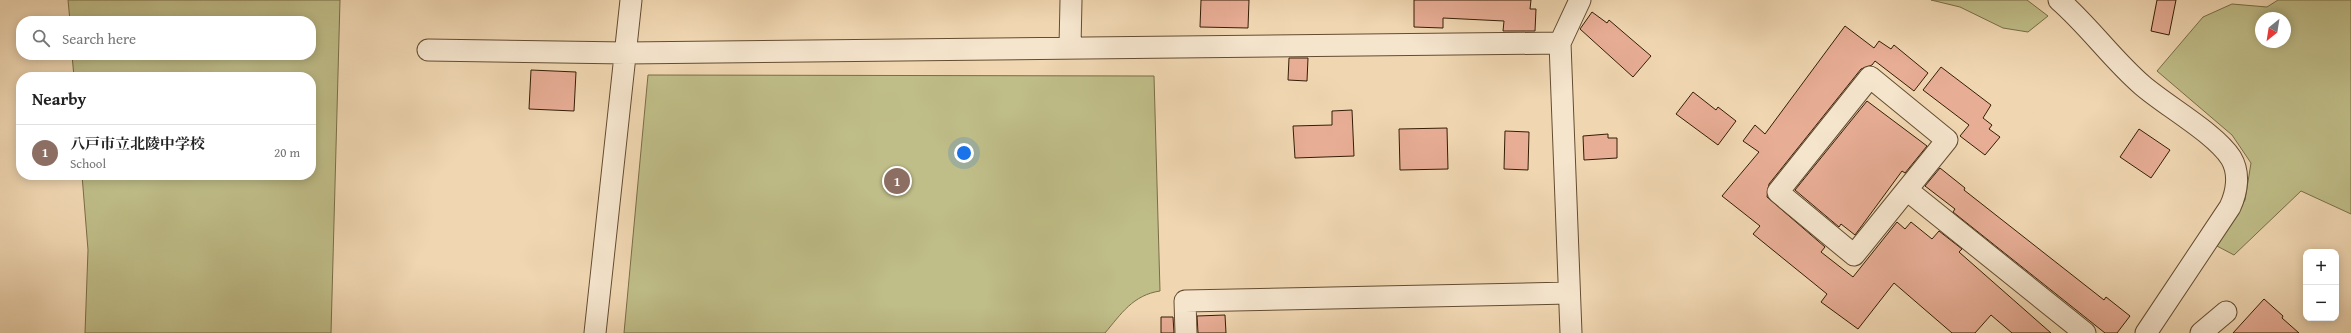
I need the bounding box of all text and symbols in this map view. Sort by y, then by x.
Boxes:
north arrow [2255,12,2291,48]
search box [16,16,316,60]
icon: search [30,27,52,49]
text: Search here [62,28,136,49]
text: Nearby [32,86,86,111]
text: 八戸市立北陵中学校 [70,133,205,154]
text: 1 [42,143,48,162]
text: 20 m [274,143,300,162]
your location [954,143,974,163]
text: School [70,154,106,173]
pin: 1 [884,166,910,196]
map controls [2303,249,2339,321]
button: + [2303,249,2339,285]
button: − [2303,285,2339,321]

